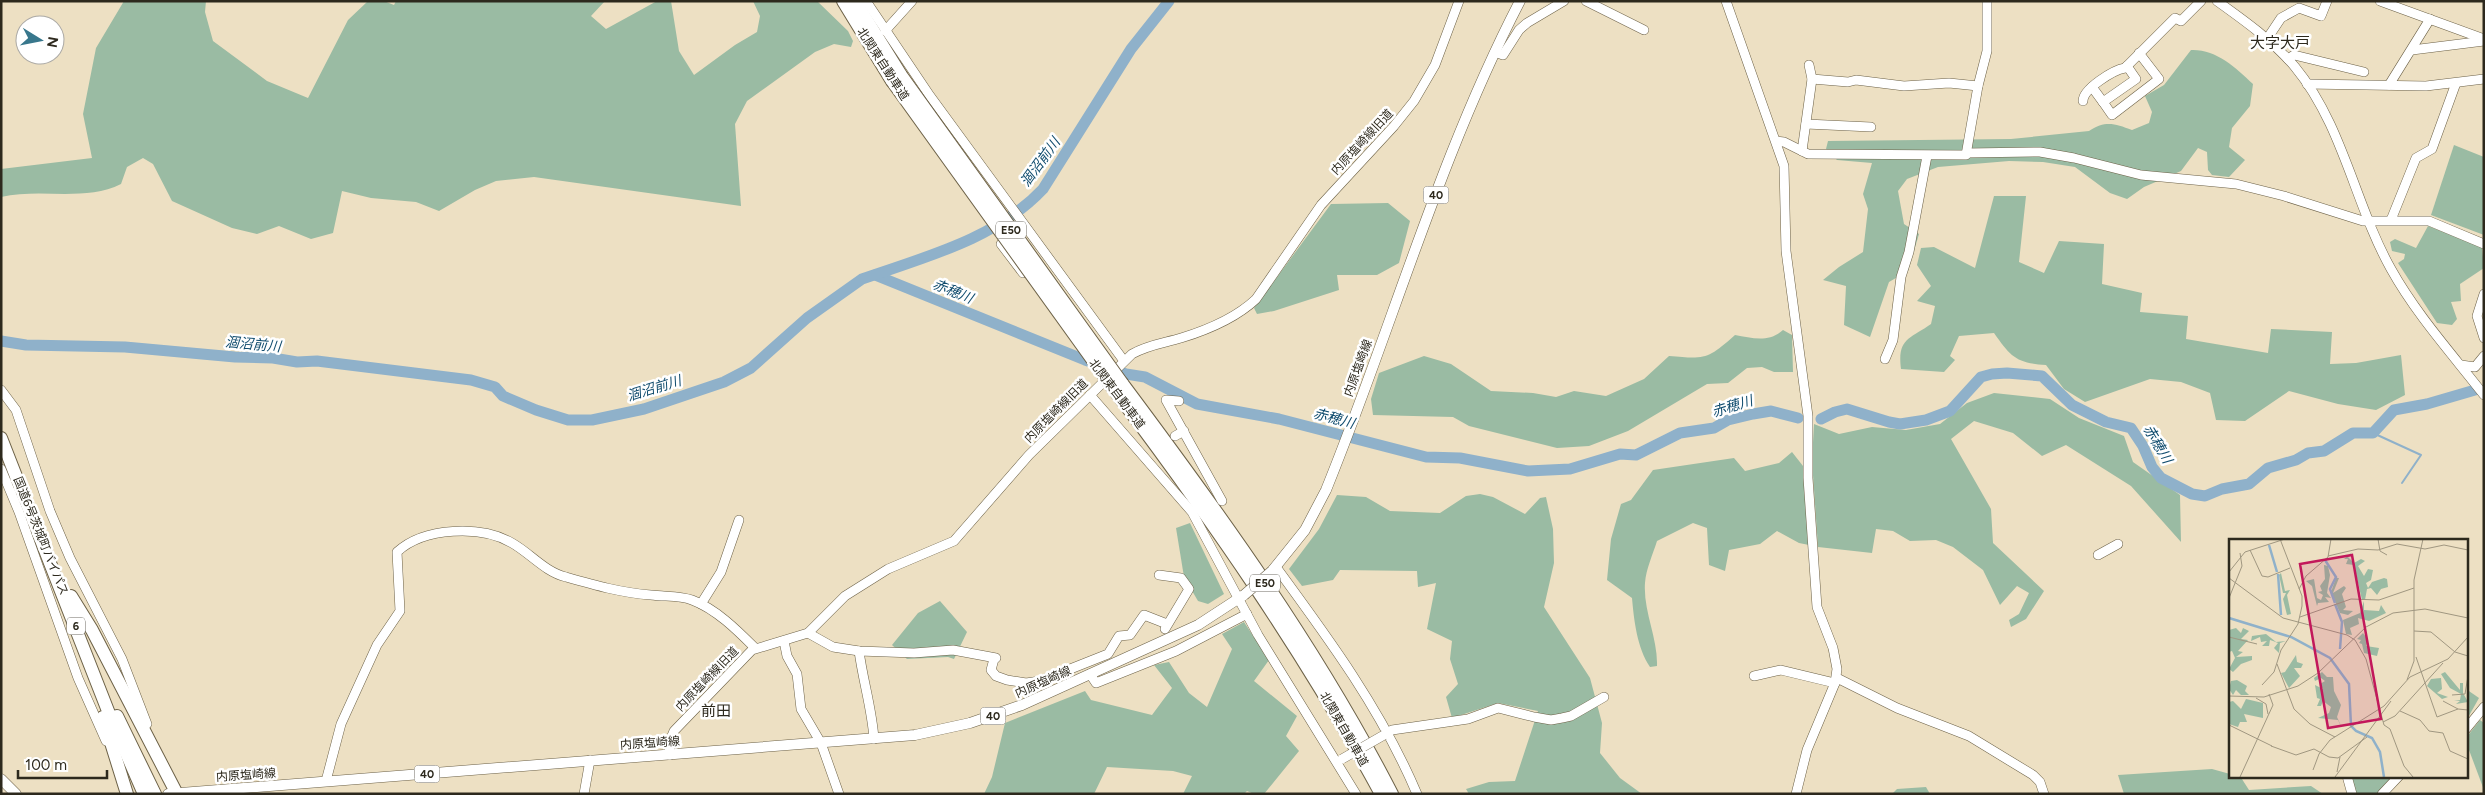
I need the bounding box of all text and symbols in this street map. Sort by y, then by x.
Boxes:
north arrow [15,15,65,65]
street label: 北関東自動車道 [854,25,912,103]
district label: 大字大戸 [2250,34,2310,52]
text: N [43,35,62,49]
street label: 内原塩崎線旧道 [1328,107,1396,177]
water label: 涸沼前川 [1017,133,1065,190]
road number: 40 [1424,186,1448,204]
road number: E50 [996,222,1026,238]
water label: 赤穂川 [930,276,977,308]
water label: 涸沼前川 [224,334,284,356]
street label: 内原塩崎線 [1341,337,1375,399]
street label: 北関東自動車道 [1086,356,1148,432]
water label: 涸沼前川 [625,372,685,405]
street label: 内原塩崎線旧道 [1021,376,1091,446]
water label: 赤穂川 [1710,392,1757,421]
water label: 赤穂川 [1311,405,1358,433]
water label: 赤穂川 [2139,422,2177,468]
street label: 国道6号茨城町バイパス [11,475,71,597]
inset map [2229,539,2468,778]
road number: E50 [1250,574,1280,592]
road number: 6 [67,618,85,634]
street label: 内原塩崎線旧道 [673,644,741,714]
street label: 内原塩崎線 [1013,663,1073,701]
street label: 北関東自動車道 [1317,689,1371,769]
district label: 前田 [701,702,731,720]
road number: 40 [980,708,1006,724]
street label: 内原塩崎線 [620,734,680,752]
scale bar [18,748,106,780]
text: 100 m [25,756,67,774]
street label: 内原塩崎線 [216,766,276,784]
road number: 40 [414,766,440,782]

